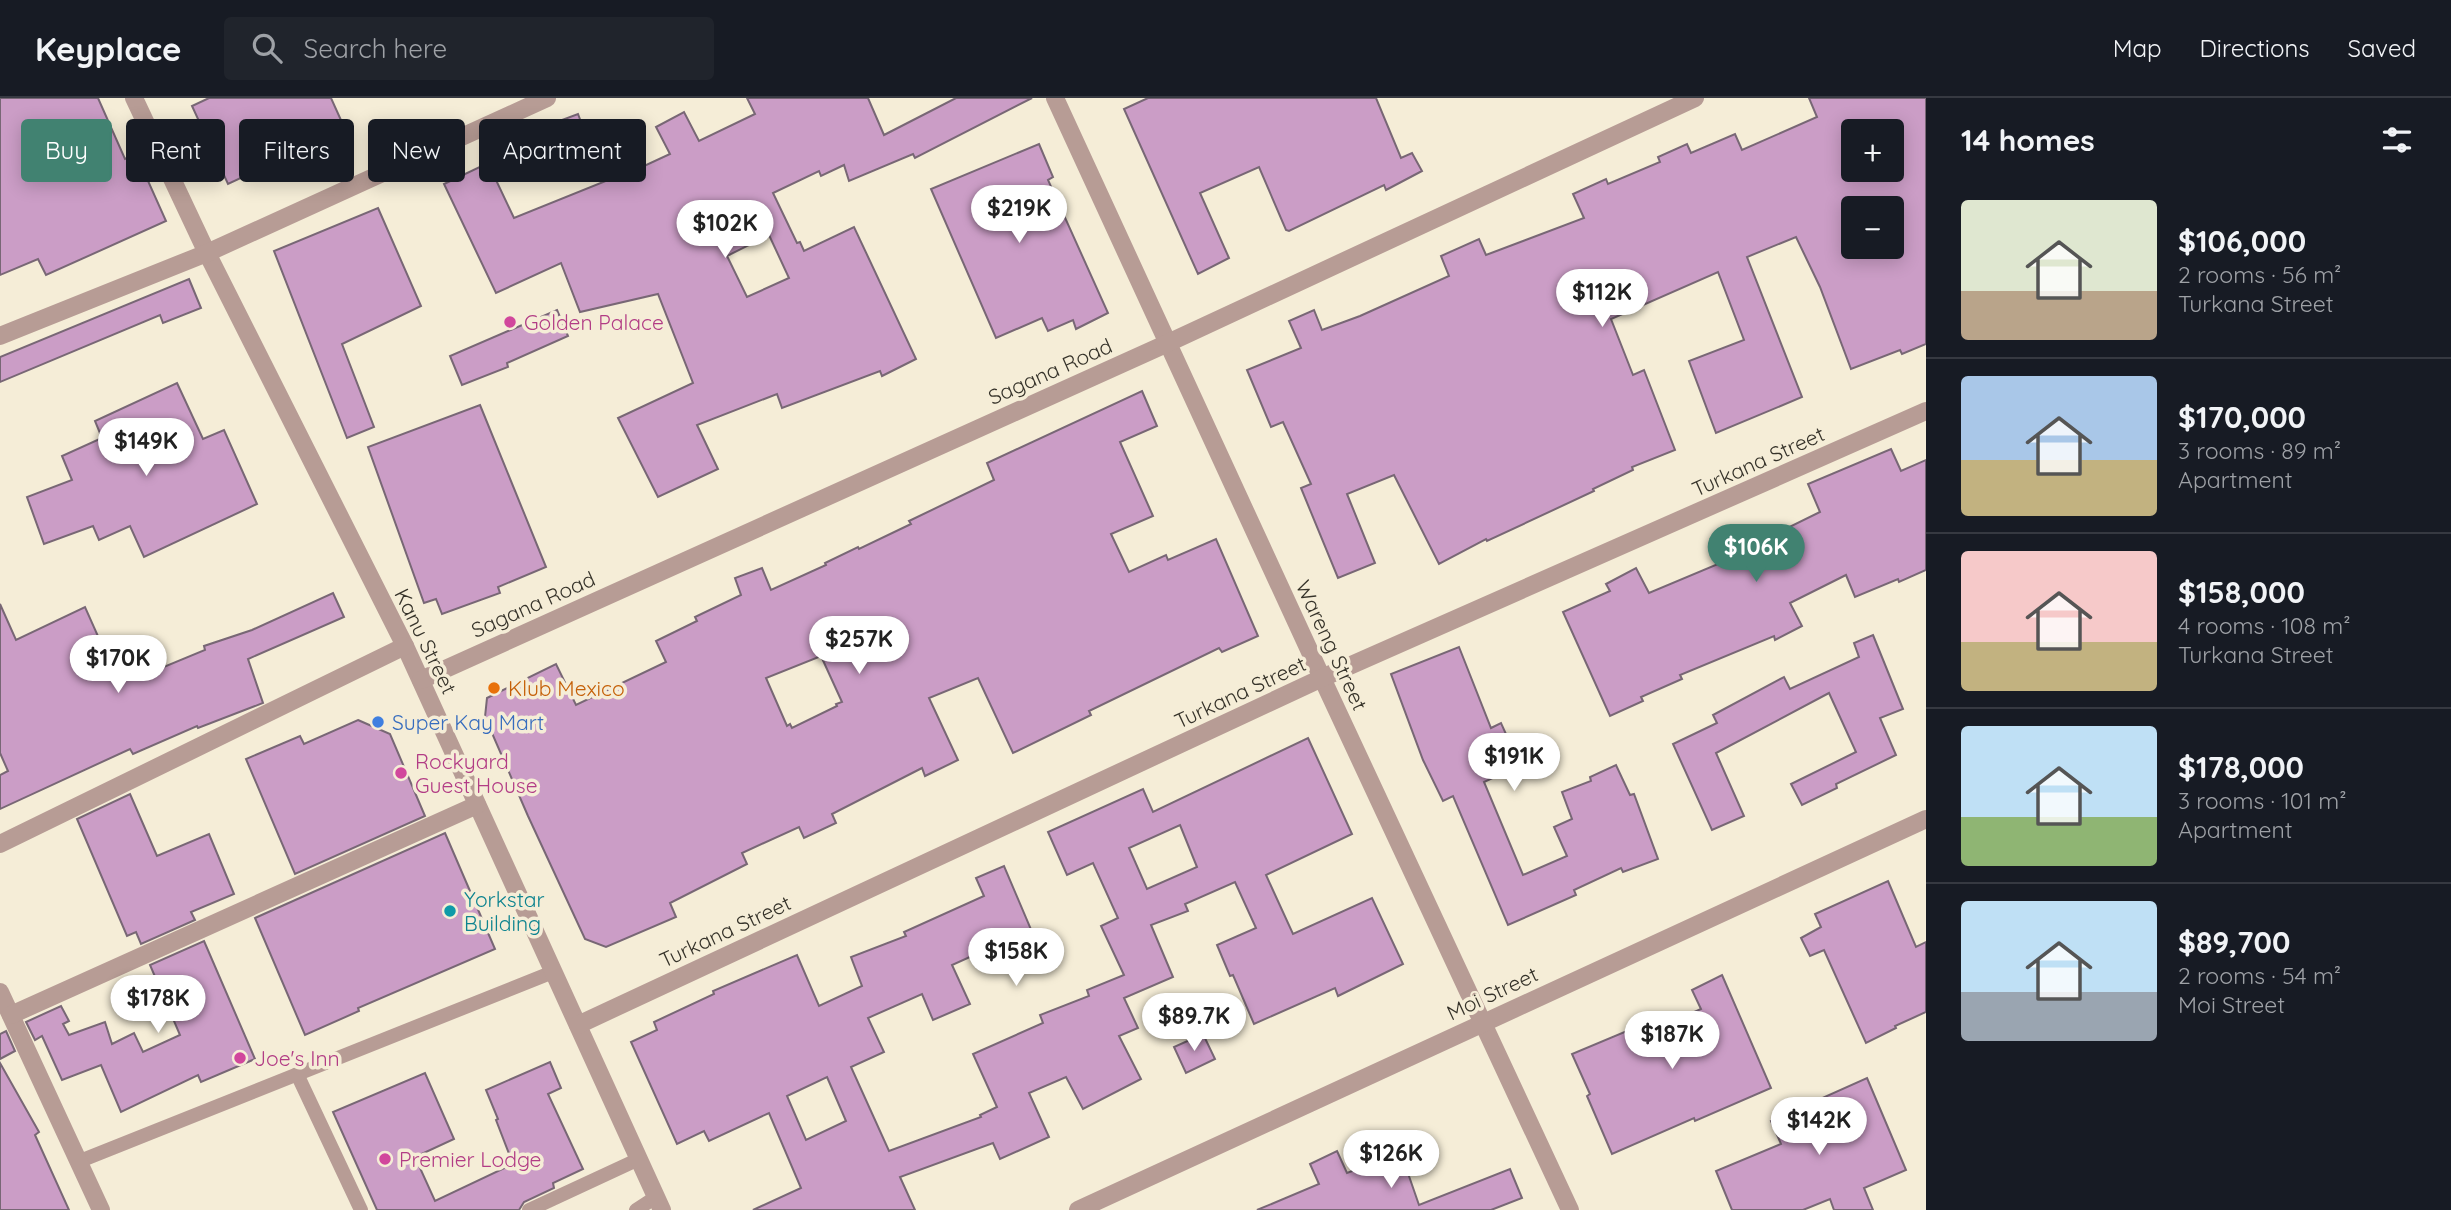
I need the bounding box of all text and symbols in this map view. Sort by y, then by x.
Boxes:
search box [224,17,714,80]
text: Keyplace [35,28,182,69]
icon: search [248,29,286,67]
text: Search here [304,32,447,65]
text: Map [2113,33,2162,63]
text: Directions [2200,33,2310,63]
text: Saved [2348,33,2416,63]
chip: Buy [21,119,112,182]
chip: Rent [126,119,225,182]
chip: Filters [239,119,354,182]
chip: New [368,119,465,182]
chip: Apartment [479,119,646,182]
map controls [1841,119,1904,259]
button: + [1841,119,1904,182]
text: 14 homes [1961,121,2095,159]
icon: filters [2378,121,2416,159]
pin: $219K [970,186,1068,245]
text: $219K [987,193,1051,222]
button: − [1841,196,1904,259]
pin: $102K [676,200,774,260]
text: $102K [693,208,757,237]
text: $106,000 [2178,222,2306,260]
icon: home [2017,228,2101,312]
text: 2 rooms · 56 m² [2178,260,2341,289]
pin: $112K [1553,270,1651,329]
text: $112K [1572,277,1632,306]
text: Turkana Street [2178,289,2334,318]
place label: Golden Palace [524,309,664,335]
marker: Golden Palace [502,314,518,330]
street label: Sagana Road [984,332,1116,410]
text: $170,000 [2178,398,2306,436]
icon: home [2017,404,2101,488]
pin: $149K [97,418,195,478]
street label: Turkana Street [1688,420,1828,502]
text: $149K [114,426,178,455]
text: 3 rooms · 89 m² [2178,436,2341,465]
text: Apartment [2178,465,2292,494]
pin: $106K [1707,524,1805,584]
text: $106K [1724,532,1788,561]
street label: Sagana Road [467,565,599,643]
text: $158,000 [2178,573,2305,611]
street label: Wareng Street [1290,576,1374,714]
icon: home [2017,579,2101,663]
street label: Kanu Street [389,584,463,698]
text: 4 rooms · 108 m² [2178,611,2351,640]
pin: $257K [810,616,908,676]
text: $257K [825,624,893,653]
pin: $170K [69,636,167,695]
text: Turkana Street [2178,640,2334,669]
text: $170K [86,643,150,672]
street label: Turkana Street [1170,650,1310,734]
place label: Klub Mexico [508,675,625,701]
marker: Klub Mexico [486,680,502,696]
place label: Super Kay Mart [392,709,544,735]
marker: Super Kay Mart [370,714,386,730]
pin: $191K [1465,734,1563,793]
text: $191K [1484,741,1544,770]
place label: Rockyard Guest House [415,748,538,798]
text: $178,000 [2178,748,2304,786]
icon: home [2017,754,2101,838]
marker: Rockyard Guest House [393,765,409,781]
text: 3 rooms · 101 m² [2178,786,2347,815]
text: Apartment [2178,815,2292,844]
place label: Yorkstar Building [464,886,545,936]
street label: Turkana Street [655,889,795,973]
marker: Yorkstar Building [442,903,458,919]
text: $89,700 [2178,923,2290,961]
pin: $158K [967,928,1065,988]
icon: home [2017,929,2101,1013]
text: $158K [984,936,1048,965]
street label: Moi Street [1442,961,1542,1025]
text: 2 rooms · 54 m² [2178,961,2341,990]
pin: $178K [109,976,207,1035]
text: $178K [127,983,189,1012]
text: Moi Street [2178,990,2285,1019]
pin: $89.7K [1137,993,1251,1053]
text: $89.7K [1158,1001,1230,1030]
pin: $187K [1623,1012,1721,1071]
text: $187K [1641,1019,1703,1048]
place label: Joe's Inn [254,1045,340,1071]
marker: Joe's Inn [232,1050,248,1066]
pin: $142K [1770,1098,1868,1157]
text: $142K [1787,1105,1851,1134]
pin: $126K [1342,1130,1440,1190]
text: $126K [1359,1138,1423,1167]
place label: Premier Lodge [399,1146,541,1172]
marker: Premier Lodge [377,1151,393,1167]

